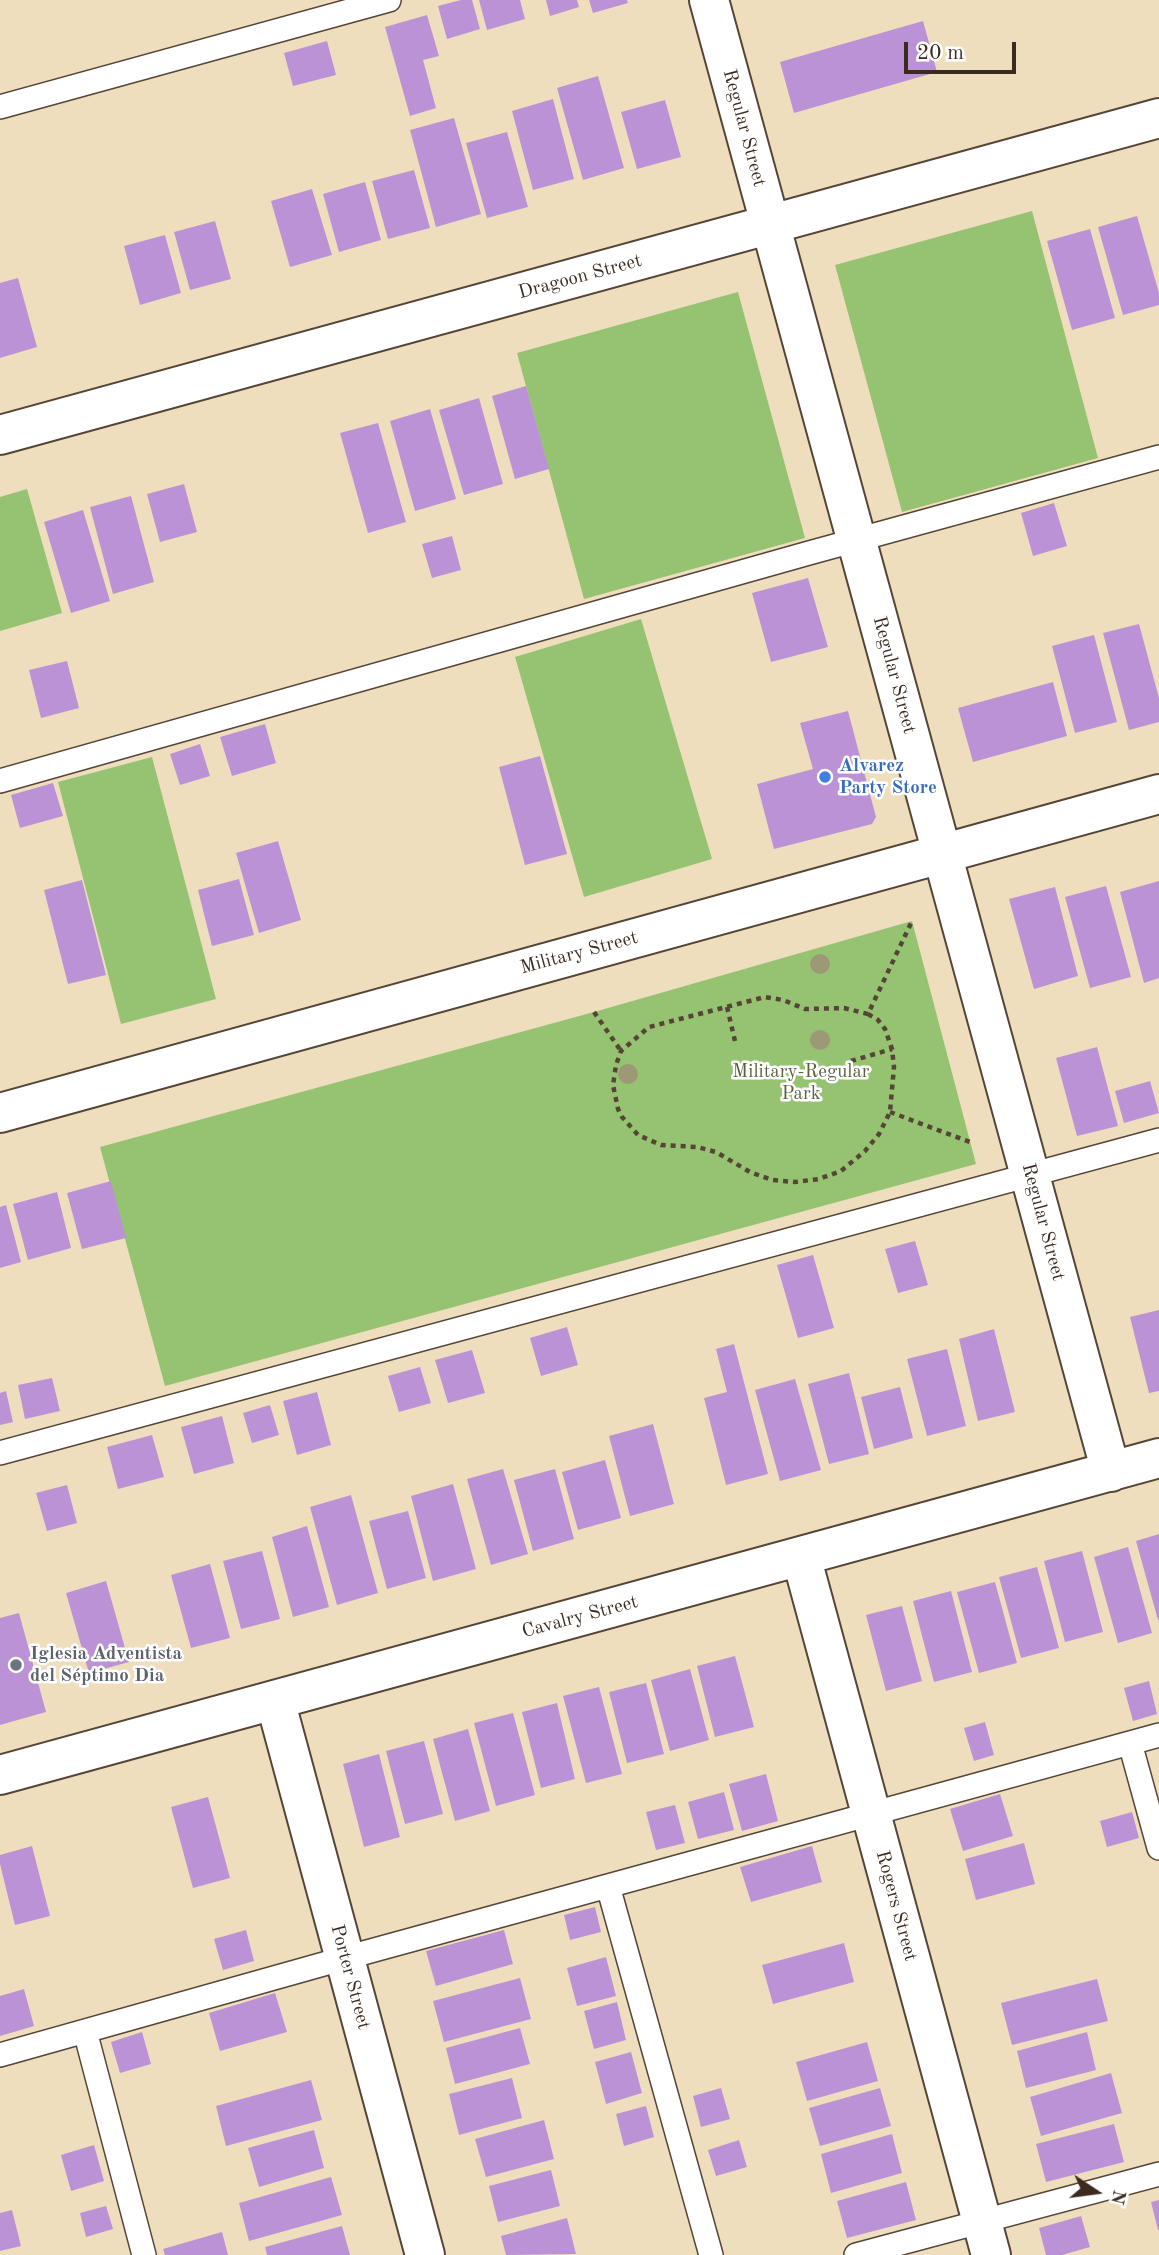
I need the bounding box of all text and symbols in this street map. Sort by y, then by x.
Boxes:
scale bar [907,28,1019,72]
text: 20 m [917,43,964,64]
street label: Regular Street [717,67,771,189]
street label: Dragoon Street [516,250,644,304]
street label: Regular Street [867,614,921,736]
place label: Alvarez Party Store [839,755,937,799]
marker: Alvarez Party Store [817,769,833,785]
street label: Military Street [518,926,640,980]
park label: Military-Regular Park [732,1061,870,1105]
street label: Regular Street [1016,1161,1070,1283]
street label: Cavalry Street [520,1591,640,1643]
place label: Iglesia Adventista del Séptimo Dia [30,1643,182,1687]
marker: Iglesia Adventista del Séptimo Dia [8,1657,24,1673]
street label: Rogers Street [870,1848,922,1964]
street label: Porter Street [325,1922,375,2032]
north arrow [1061,2157,1131,2227]
text: N [1106,2188,1128,2206]

